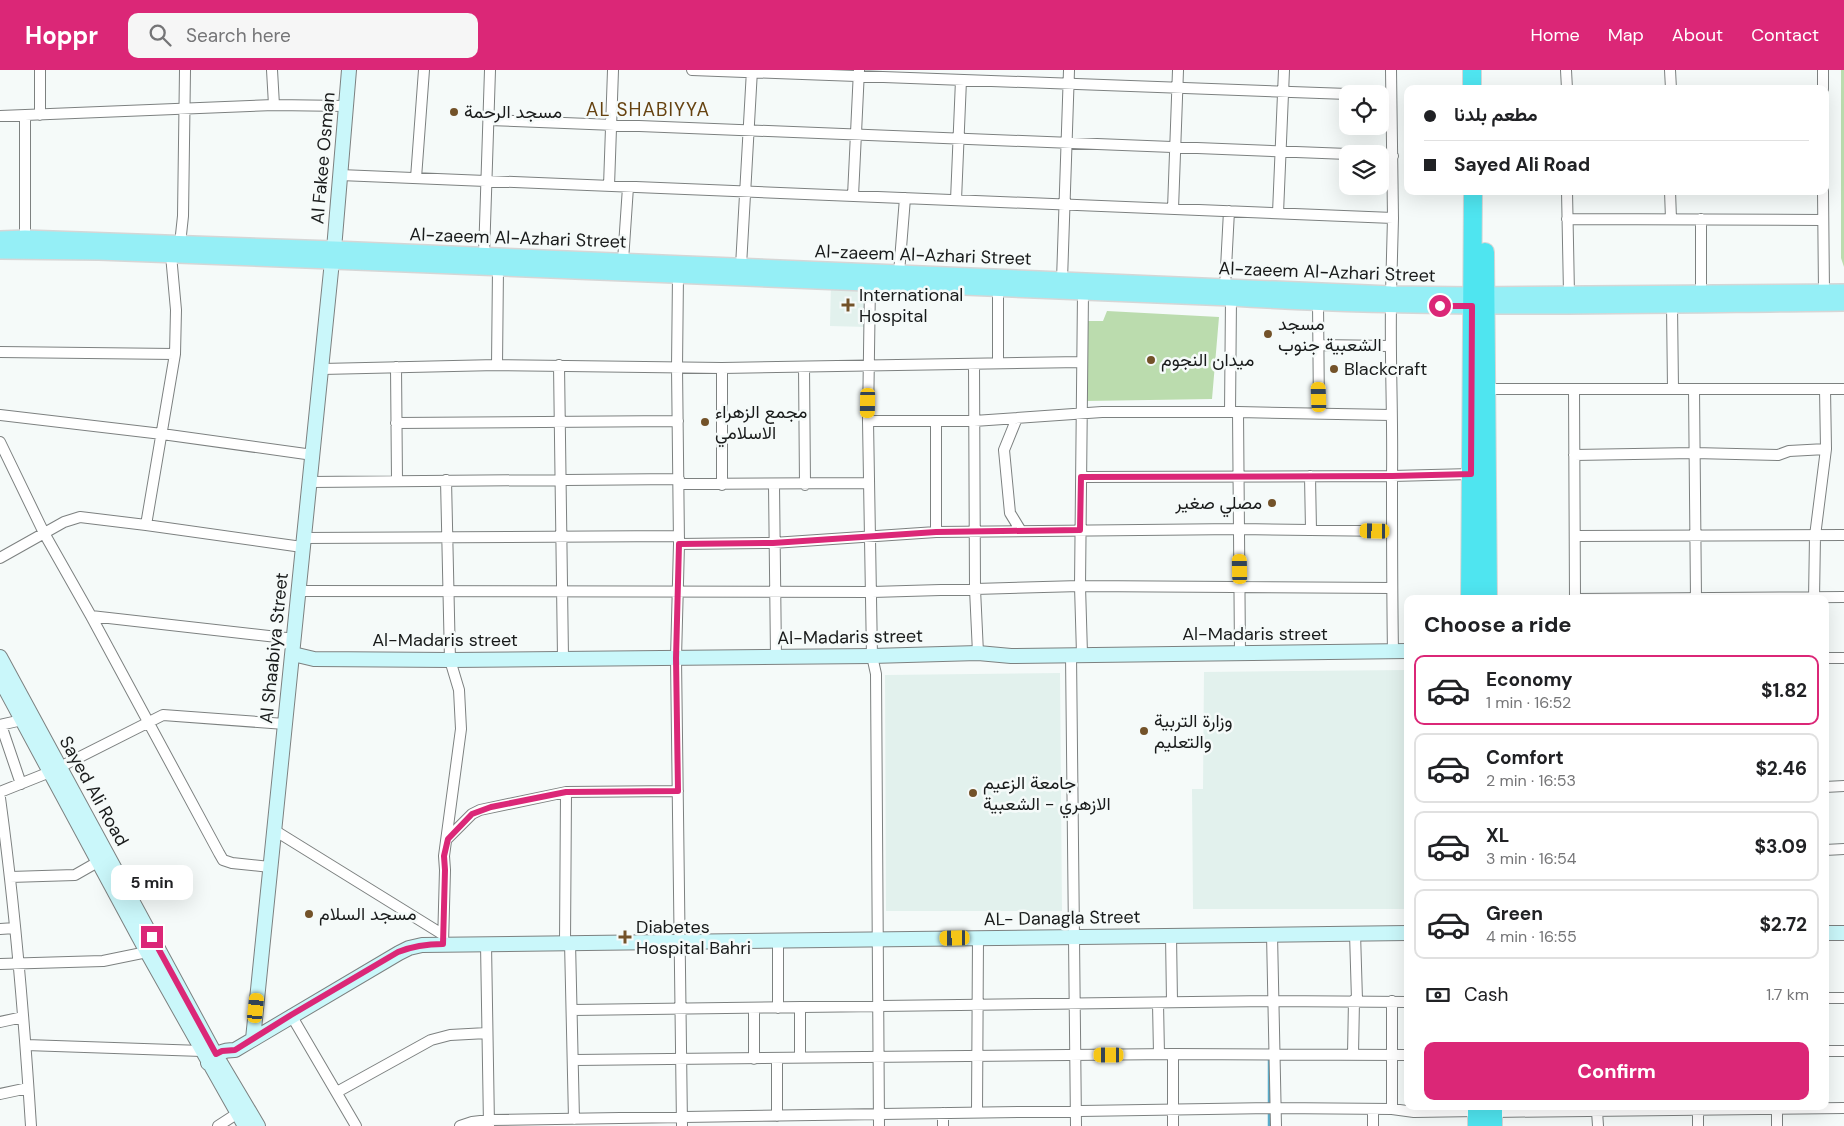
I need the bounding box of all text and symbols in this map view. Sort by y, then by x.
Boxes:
search box [128,13,478,58]
text: Hoppr [25,20,98,51]
icon: search [146,21,174,49]
text: Search here [186,23,291,48]
text: Home [1530,23,1580,47]
text: Map [1608,23,1644,47]
text: About [1672,23,1723,47]
text: Contact [1751,23,1819,47]
map controls [1339,85,1389,195]
button: locate [1339,85,1389,135]
street label: Al Fakee Osman [305,91,341,225]
district label: AL SHABIYYA [586,97,710,122]
place label: مسجد الرحمة [464,100,562,124]
text: مطعم بلدنا [1454,102,1538,127]
marker: مسجد الرحمة [448,106,460,118]
button: layers [1339,145,1389,195]
text: Sayed Ali Road [1454,152,1590,177]
street label: Al-zaeem Al-Azhari Street [409,222,627,254]
street label: Al-zaeem Al-Azhari Street [814,239,1032,271]
street label: Al-zaeem Al-Azhari Street [1218,256,1436,288]
place label: International Hospital [859,283,963,328]
route start [1429,295,1451,317]
marker: International Hospital [841,298,855,312]
place label: مسجد الشعبية جنوب [1278,312,1382,357]
marker: مسجد الشعبية جنوب [1262,328,1274,340]
place label: ميدان النجوم [1161,348,1254,372]
marker: ميدان النجوم [1145,354,1157,366]
place label: Blackcraft [1344,357,1427,381]
marker: Blackcraft [1328,363,1340,375]
car [1310,382,1327,412]
car [860,388,875,418]
place label: مجمع الزهراء الاسلامي [715,400,807,448]
marker: مجمع الزهراء الاسلامي [699,416,711,428]
place label: مصلي صغير [1174,491,1262,518]
marker: مصلي صغير [1266,497,1278,509]
car [1359,523,1390,539]
car [1232,554,1247,584]
street label: Al Shaabiya Street [254,571,294,725]
text: Choose a ride [1424,610,1572,639]
street label: Al-Madaris street [1182,622,1328,646]
street label: Al-Madaris street [777,624,923,650]
street label: Al-Madaris street [372,628,518,652]
text: Economy [1486,667,1573,692]
icon: car [1426,668,1471,713]
text: $1.82 [1761,678,1807,703]
text: 1 min · 16:52 [1486,692,1571,713]
place label: وزارة التربية والتعليم [1154,709,1233,754]
marker: وزارة التربية والتعليم [1138,725,1150,737]
street label: Sayed Ali Road [54,732,134,850]
text: Comfort [1486,745,1564,770]
icon: car [1426,746,1471,791]
text: $2.46 [1755,756,1807,781]
text: 2 min · 16:53 [1486,770,1576,791]
place label: جامعة الزعيم الازهري - الشعبية [983,771,1111,819]
marker: جامعة الزعيم الازهري - الشعبية [967,787,979,799]
text: XL [1486,823,1509,848]
icon: car [1426,824,1471,869]
text: $3.09 [1755,834,1807,859]
text: 3 min · 16:54 [1486,848,1576,869]
callout: 5 min [111,864,193,900]
text: 5 min [130,872,174,893]
text: Green [1486,901,1543,926]
place label: مسجد السلام [319,902,417,926]
icon: car [1426,902,1471,947]
street label: AL- Danagla Street [983,905,1141,931]
marker: مسجد السلام [303,908,315,920]
text: $2.72 [1759,912,1807,937]
place label: Diabetes Hospital Bahri [636,915,751,960]
route end [141,926,163,948]
text: 4 min · 16:55 [1486,926,1577,947]
marker: Diabetes Hospital Bahri [618,930,632,944]
car [939,930,970,946]
icon: cash [1424,981,1452,1009]
text: Cash [1464,982,1508,1007]
text: 1.7 km [1766,984,1809,1005]
car [246,992,265,1024]
button: Confirm [1424,1042,1809,1100]
car [1094,1048,1124,1063]

